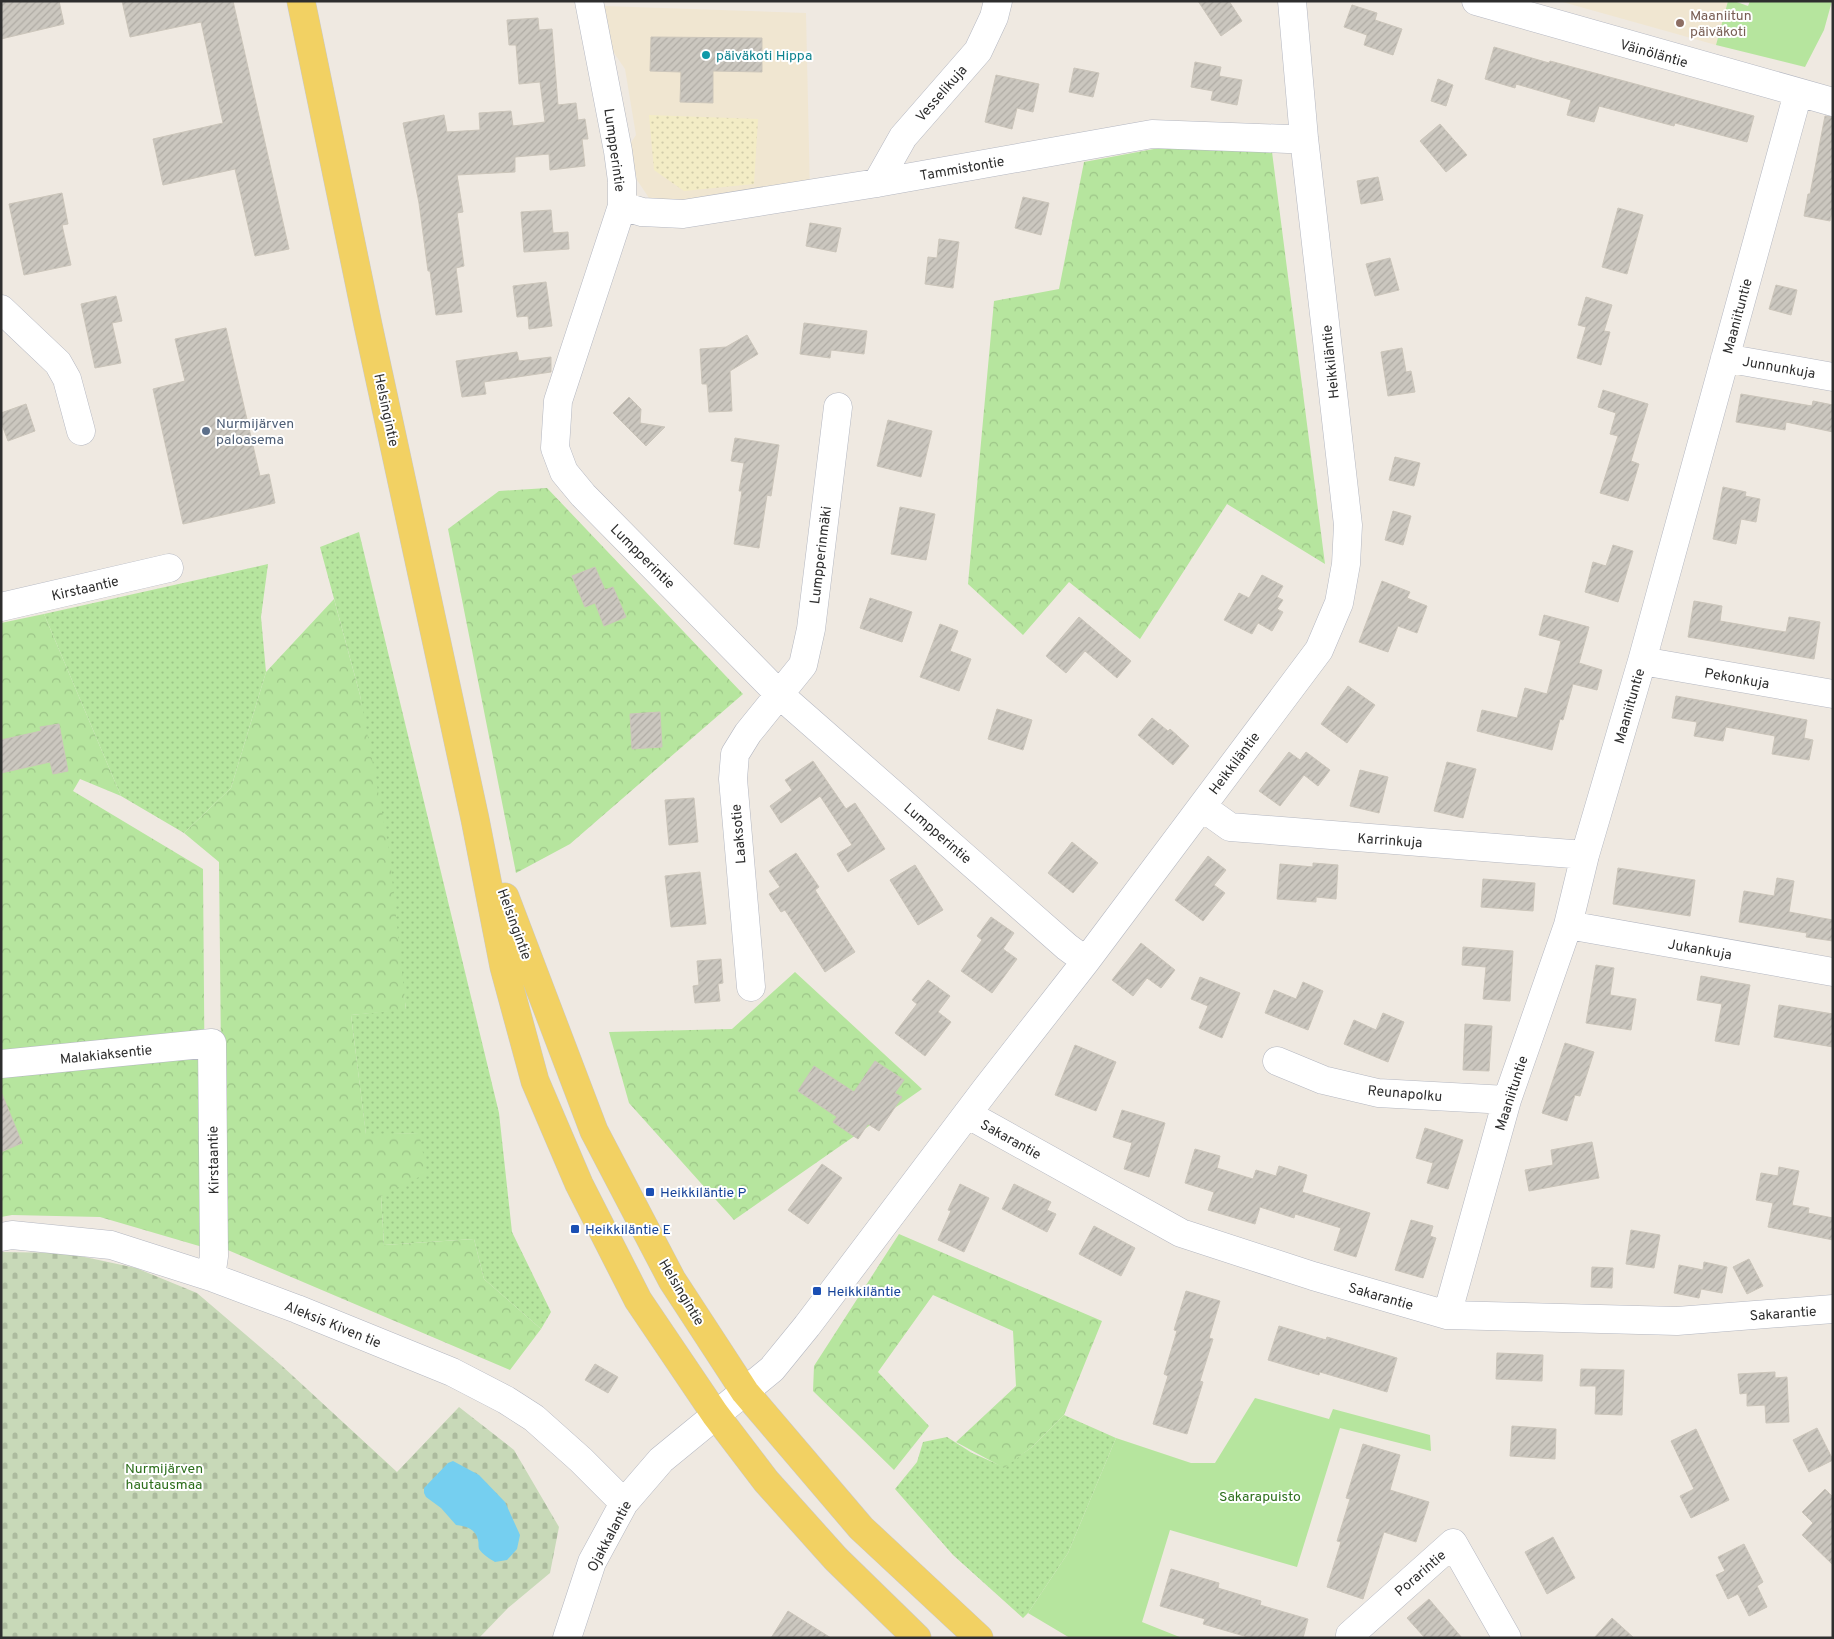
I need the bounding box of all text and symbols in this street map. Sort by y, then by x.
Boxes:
place label: Maaniitun päiväkoti [1690,8,1752,41]
marker: Maaniitun päiväkoti [1674,17,1686,29]
street label: Väinöläntie [1618,37,1690,72]
place label: päiväkoti Hippa [716,48,812,65]
marker: päiväkoti Hippa [700,49,712,61]
street label: Vesselikuja [913,62,971,126]
street label: Lumpperintie [599,107,628,193]
street label: Tammistontie [919,154,1006,185]
street label: Maaniituntie [1720,277,1757,356]
street label: Heikkiläntie [1319,324,1344,400]
street label: Junnunkuja [1741,354,1817,383]
street label: Helsingintie [369,372,402,448]
place label: Nurmijärven paloasema [216,416,294,449]
marker: Nurmijärven paloasema [200,425,212,437]
street label: Lumpperinmäki [807,505,836,605]
street label: Lumpperintie [606,521,678,593]
street label: Kirstaantie [50,573,121,605]
street label: Pekonkuja [1703,665,1770,694]
street label: Maaniituntie [1612,667,1649,746]
street label: Heikkiläntie [1206,729,1264,799]
street label: Lumpperintie [900,800,974,868]
street label: Laaksotie [728,803,751,864]
street label: Karrinkuja [1357,831,1423,852]
street label: Helsingintie [493,887,534,962]
street label: Jukankuja [1666,937,1733,964]
street label: Malakiaksentie [59,1042,153,1069]
street label: Maaniituntie [1492,1054,1532,1133]
street label: Reunapolku [1367,1083,1443,1106]
street label: Sakarantie [977,1117,1044,1164]
street label: Kirstaantie [205,1126,224,1194]
place label: Heikkiläntie P [660,1185,746,1202]
marker: Heikkiläntie P [644,1186,656,1198]
place label: Heikkiläntie E [585,1222,671,1239]
marker: Heikkiläntie E [569,1223,581,1235]
street label: Helsingintie [654,1256,707,1329]
street label: Sakarantie [1346,1280,1415,1315]
place label: Heikkiläntie [827,1284,901,1301]
marker: Heikkiläntie [811,1285,823,1297]
street label: Aleksis Kiven tie [282,1298,383,1353]
street label: Sakarantie [1749,1304,1817,1325]
park label: Nurmijärven hautausmaa [125,1461,203,1494]
park label: Sakarapuisto [1219,1489,1301,1506]
street label: Ojakkalantie [585,1498,636,1575]
street label: Porarintie [1392,1547,1450,1601]

